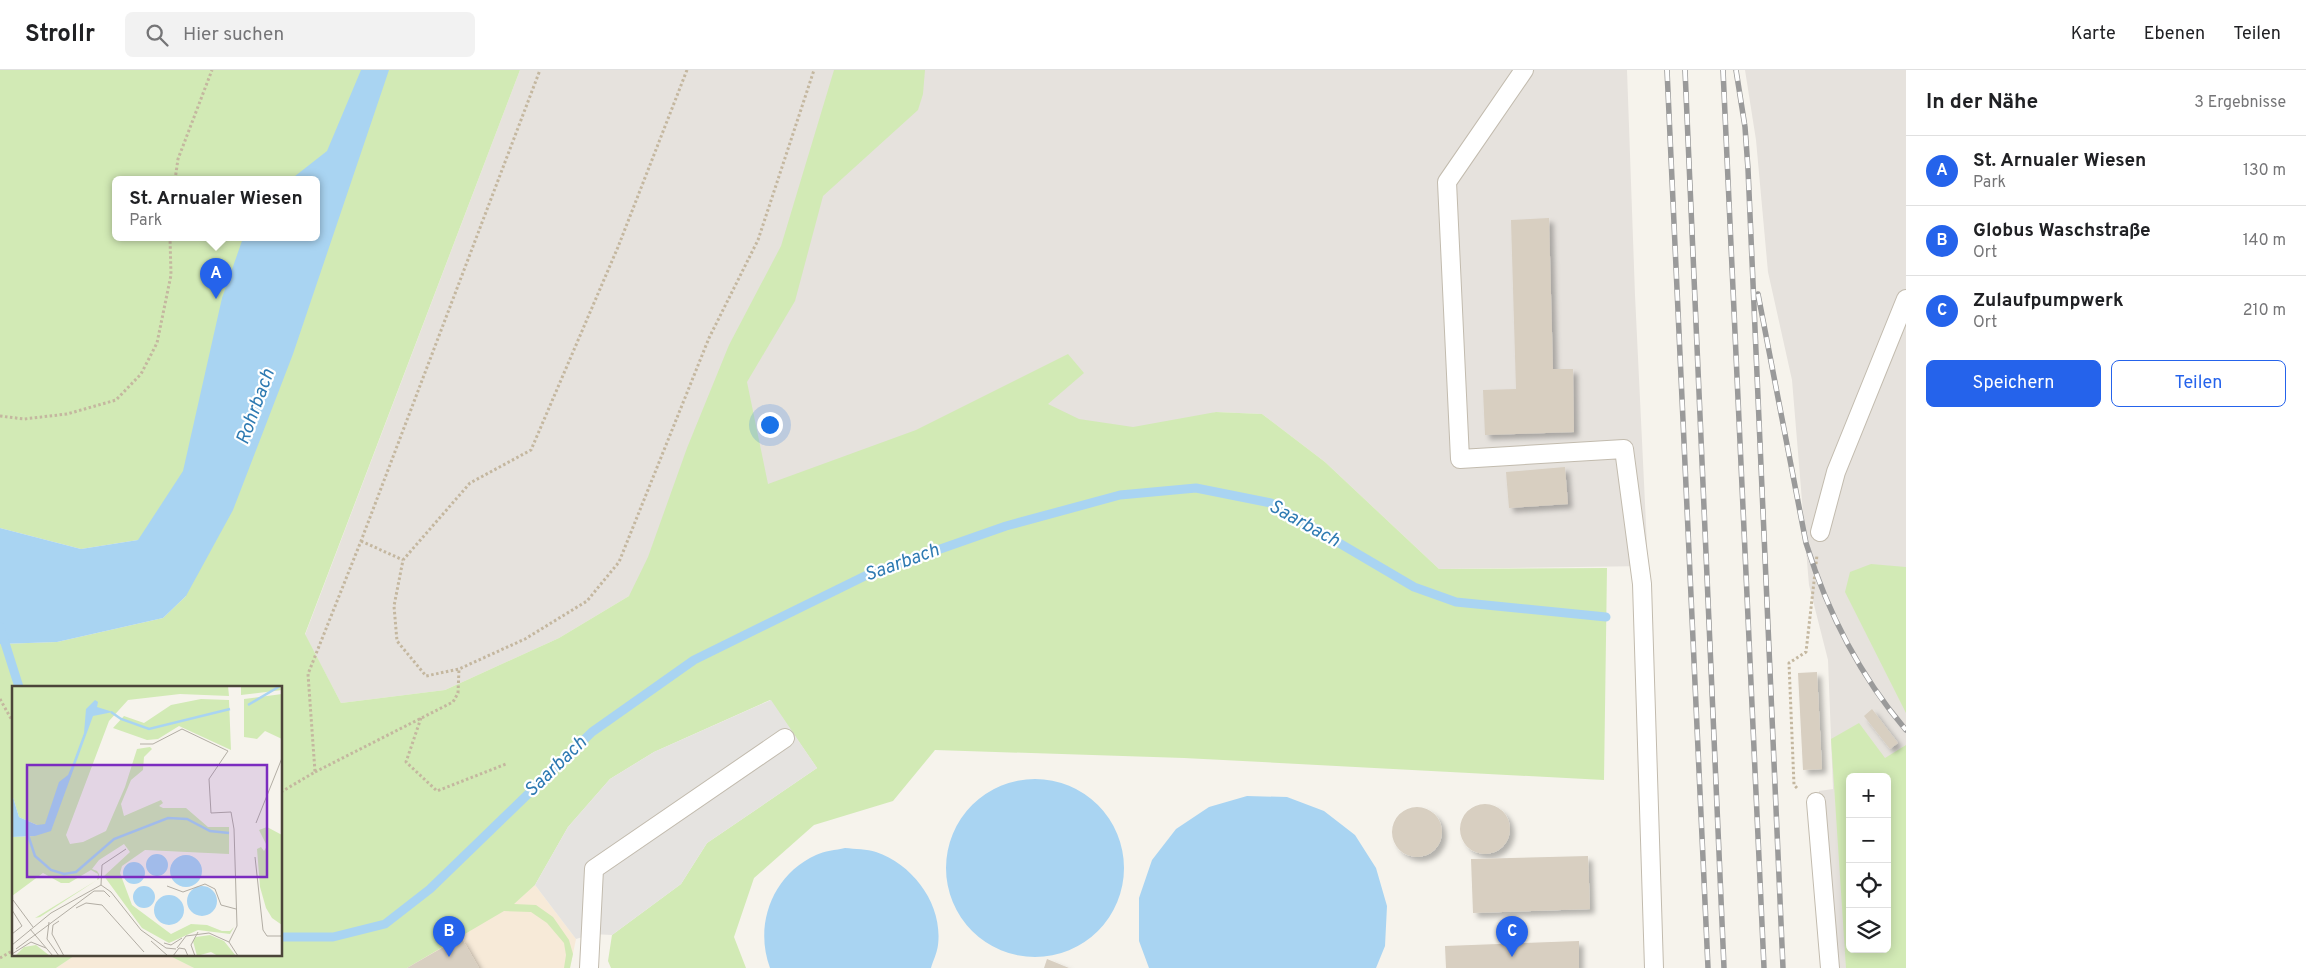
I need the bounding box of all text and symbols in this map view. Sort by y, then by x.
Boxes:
search box [125,12,475,57]
text: Strollr [25,20,95,50]
icon: search [143,21,171,49]
text: Hier suchen [183,23,284,47]
text: Karte [2071,23,2116,46]
text: Ebenen [2144,23,2205,46]
text: Teilen [2233,23,2281,46]
text: In der Nähe [1926,89,2038,116]
text: 3 Ergebnisse [2194,93,2286,113]
text: St. Arnualer Wiesen [1973,149,2146,173]
text: A [1936,161,1948,181]
text: 130 m [2243,161,2286,181]
text: Park [1973,173,2006,193]
popup [112,176,320,241]
text: St. Arnualer Wiesen [129,187,303,211]
text: Park [129,211,162,231]
text: Globus Waschstraße [1973,219,2151,243]
text: B [1936,231,1948,251]
text: 140 m [2243,231,2286,251]
text: Ort [1973,243,1997,263]
pin: A [200,258,232,299]
text: Zulaufpumpwerk [1973,289,2124,313]
text: C [1937,301,1947,321]
text: 210 m [2243,301,2286,321]
text: Ort [1973,313,1997,333]
button: Speichern [1926,360,2101,407]
button: Teilen [2111,360,2286,407]
water label: Rohrbach [231,365,281,448]
your location [757,412,783,438]
water label: Saarbach [1264,495,1344,554]
water label: Saarbach [862,538,943,588]
inset map [12,686,282,956]
water label: Saarbach [520,731,593,803]
map controls [1846,773,1891,953]
button: + [1846,773,1891,818]
button: − [1846,818,1891,863]
button: locate [1846,863,1891,908]
button: layers [1846,908,1891,953]
pin: B [433,916,465,957]
pin: C [1496,916,1528,957]

